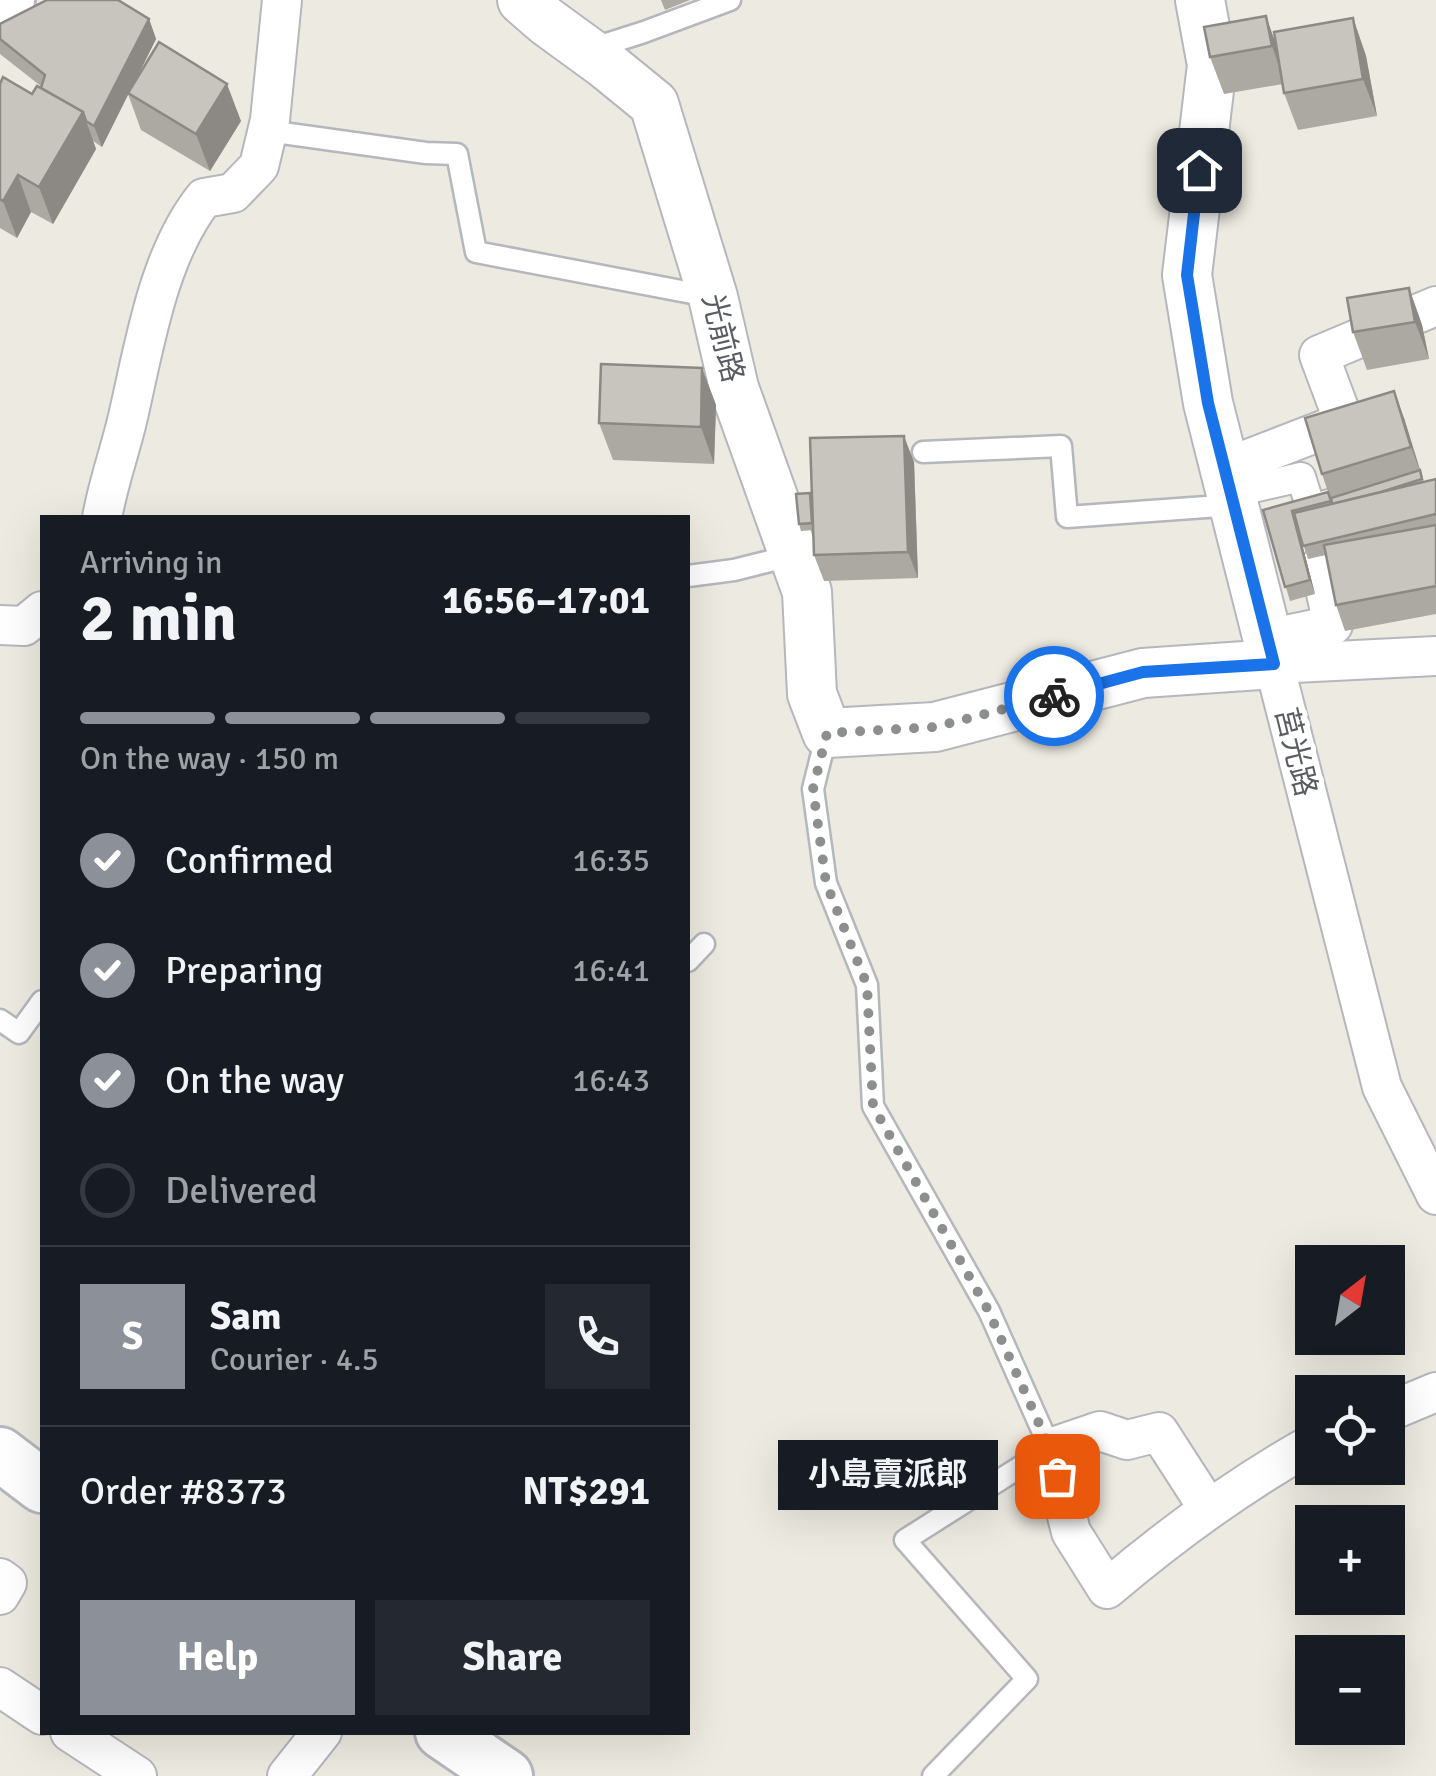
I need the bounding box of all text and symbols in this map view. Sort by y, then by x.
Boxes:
pin [1157,128,1242,213]
icon: home [1172,143,1227,198]
street label: 光前路 [694,290,751,386]
text: Arriving in [80,543,222,582]
text: 16:56–17:01 [442,577,650,624]
text: 2 min [80,579,237,659]
courier [1004,646,1104,746]
icon: bike [1027,669,1082,724]
street label: 莒光路 [1267,704,1324,800]
text: On the way · 150 m [80,739,339,778]
icon: check [80,833,135,888]
text: Confirmed [165,837,334,884]
text: 16:35 [572,841,650,880]
icon: check [80,943,135,998]
text: Preparing [165,947,323,994]
text: 16:41 [572,951,650,990]
icon: check [80,1053,135,1108]
text: On the way [165,1057,344,1104]
text: 16:43 [572,1061,650,1100]
text: Delivered [165,1167,318,1214]
north arrow [1295,1245,1405,1355]
map controls [1295,1245,1405,1745]
button: phone [545,1284,650,1389]
text: Sam [210,1293,281,1340]
text: S [122,1313,143,1360]
text: Courier · 4.5 [210,1340,379,1379]
button: locate [1295,1375,1405,1485]
pin [1015,1434,1100,1519]
callout: 小島賣派郎 [777,1441,997,1511]
icon: bag [1030,1449,1085,1504]
text: 小島賣派郎 [808,1455,968,1494]
text: Order #8373 [80,1468,287,1515]
text: NT$291 [522,1468,650,1515]
button: + [1295,1505,1405,1615]
button: Help [80,1600,355,1715]
button: Share [375,1600,650,1715]
button: − [1295,1635,1405,1745]

